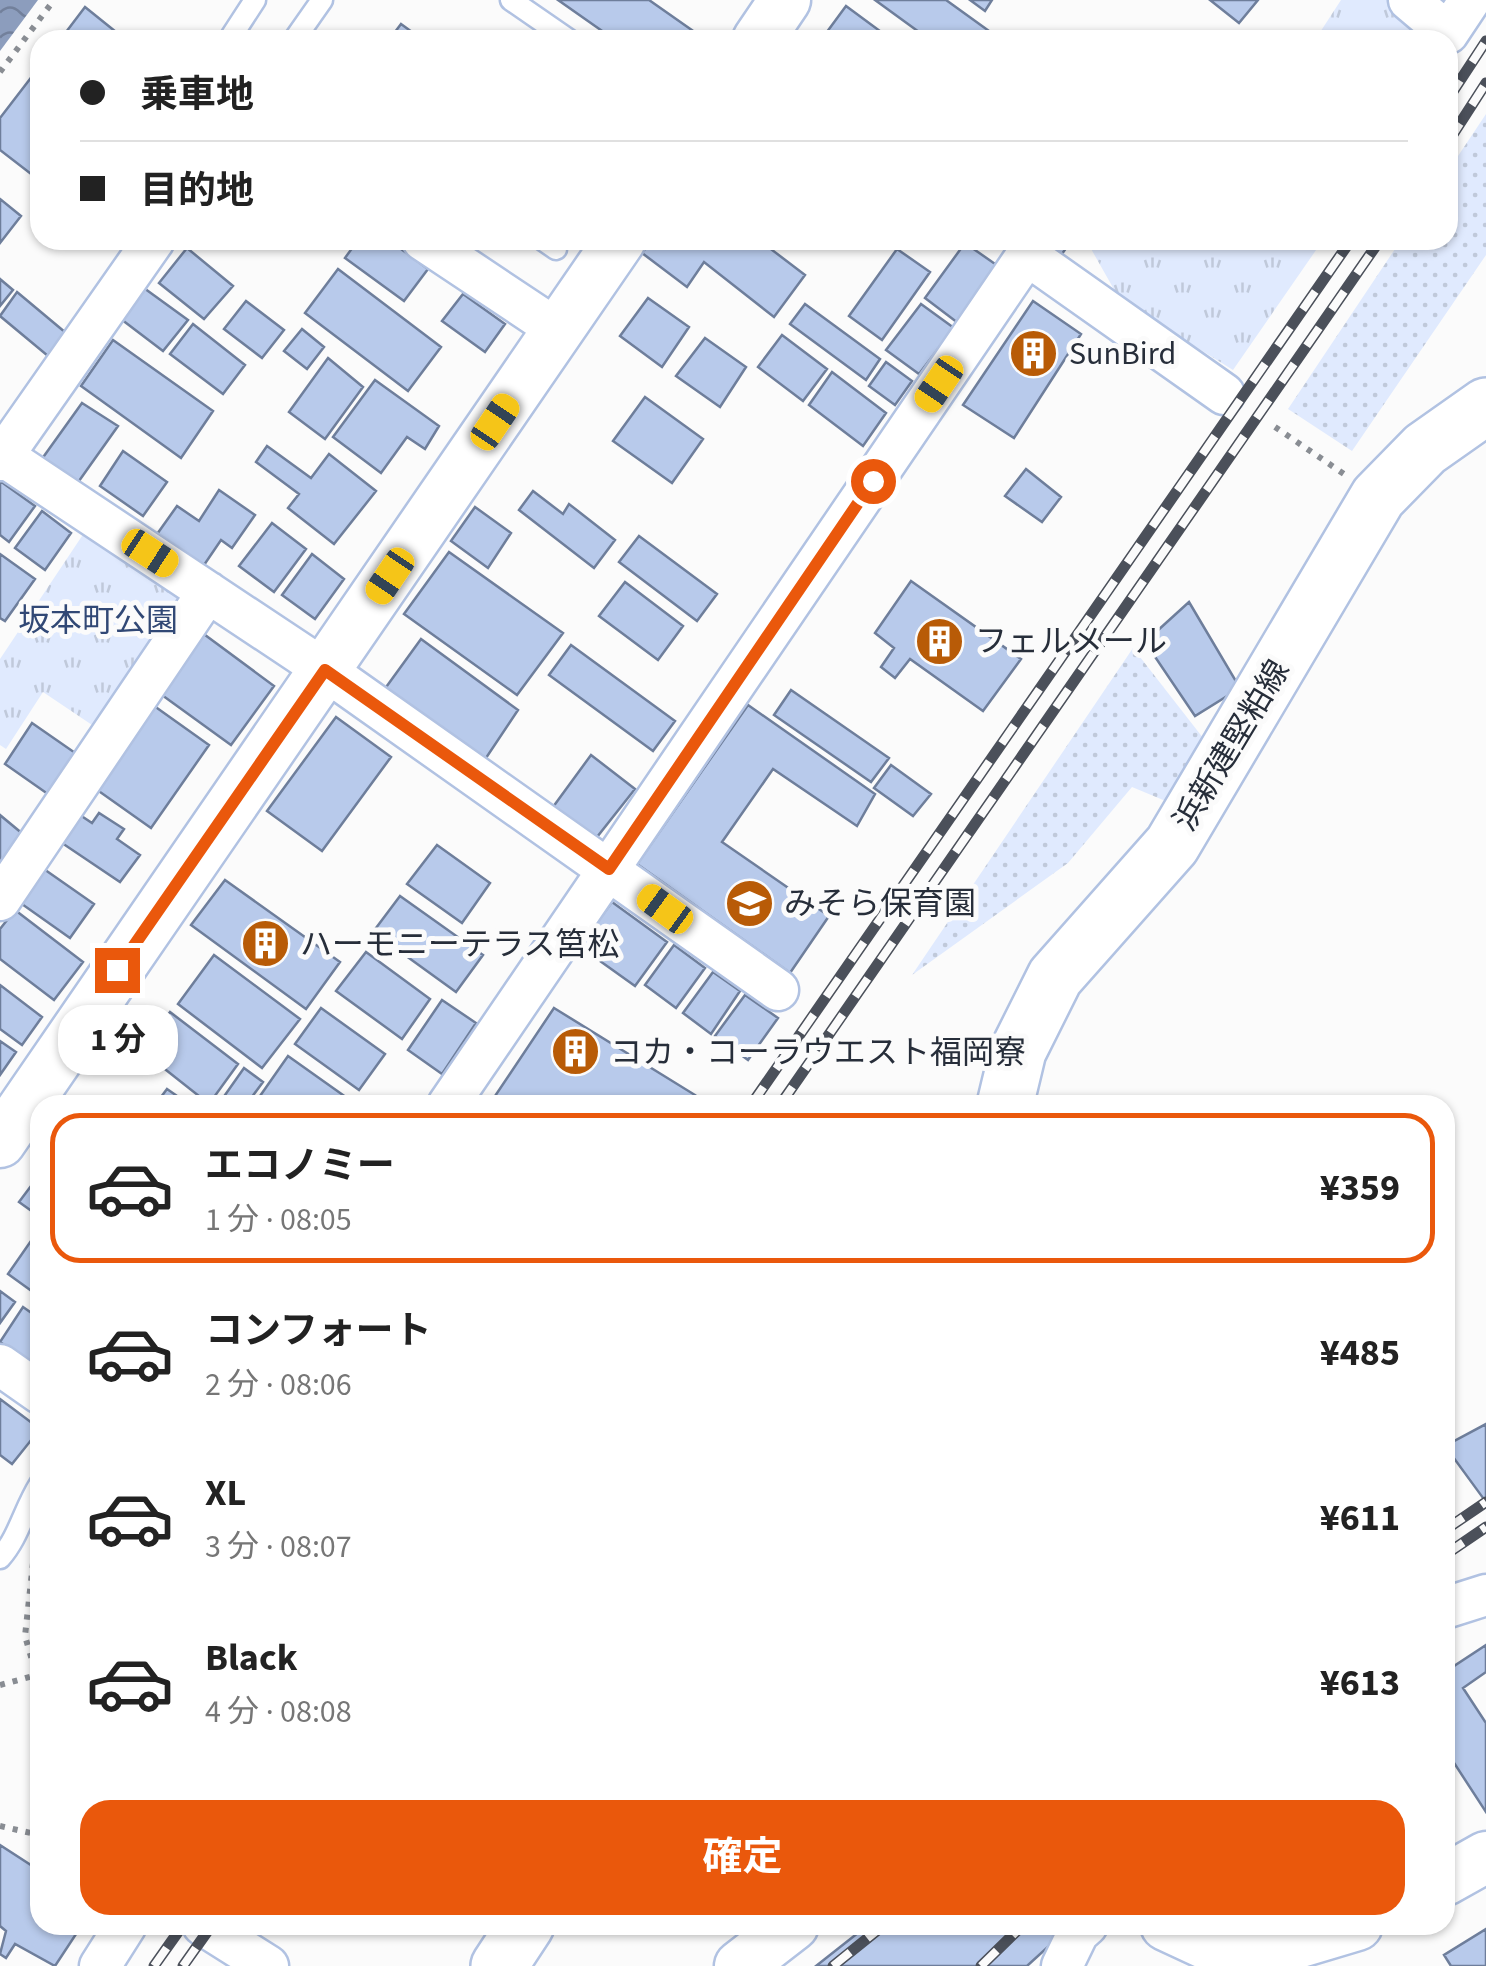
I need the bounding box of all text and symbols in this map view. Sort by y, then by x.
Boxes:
text: 乗車地 [140,68,254,122]
text: 目的地 [140,164,254,218]
building icon: SunBird [1008,327,1060,379]
place label: SunBird [1069,331,1176,377]
car [910,351,968,417]
car [466,389,524,455]
route start [851,459,896,504]
car [117,524,183,582]
car [361,543,419,609]
park label: 坂本町公園 [18,598,178,644]
building icon: フェルメール [914,615,966,667]
place label: フェルメール [975,619,1167,665]
street label: 浜新建堅粕線 [1163,651,1301,840]
school or university icon: みそら保育園 [723,877,775,929]
car [632,879,698,939]
place label: みそら保育園 [784,881,976,927]
building icon: ハーモニーテラス筥松 [239,918,291,970]
place label: ハーモニーテラス筥松 [300,922,619,968]
route end [95,948,140,993]
callout: 1 分 [57,1005,177,1075]
text: 1 分 [90,1017,146,1063]
building icon: コカ・コーラウエスト福岡寮 [549,1026,601,1078]
place label: コカ・コーラウエスト福岡寮 [610,1030,1026,1076]
text: エコノミー [205,1139,395,1193]
icon: car [85,1143,175,1233]
text: ¥359 [1320,1161,1400,1215]
text: 1 分 · 08:05 [205,1197,352,1243]
text: コンフォート [205,1304,432,1358]
icon: car [85,1308,175,1398]
text: ¥485 [1320,1326,1400,1380]
text: 2 分 · 08:06 [205,1362,352,1408]
text: XL [205,1466,246,1520]
icon: car [85,1473,175,1563]
text: ¥611 [1320,1491,1400,1545]
text: 3 分 · 08:07 [205,1524,352,1570]
text: Black [205,1631,298,1685]
icon: car [85,1638,175,1728]
text: ¥613 [1320,1656,1400,1710]
text: 4 分 · 08:08 [205,1689,352,1735]
button: 確定 [80,1800,1405,1915]

